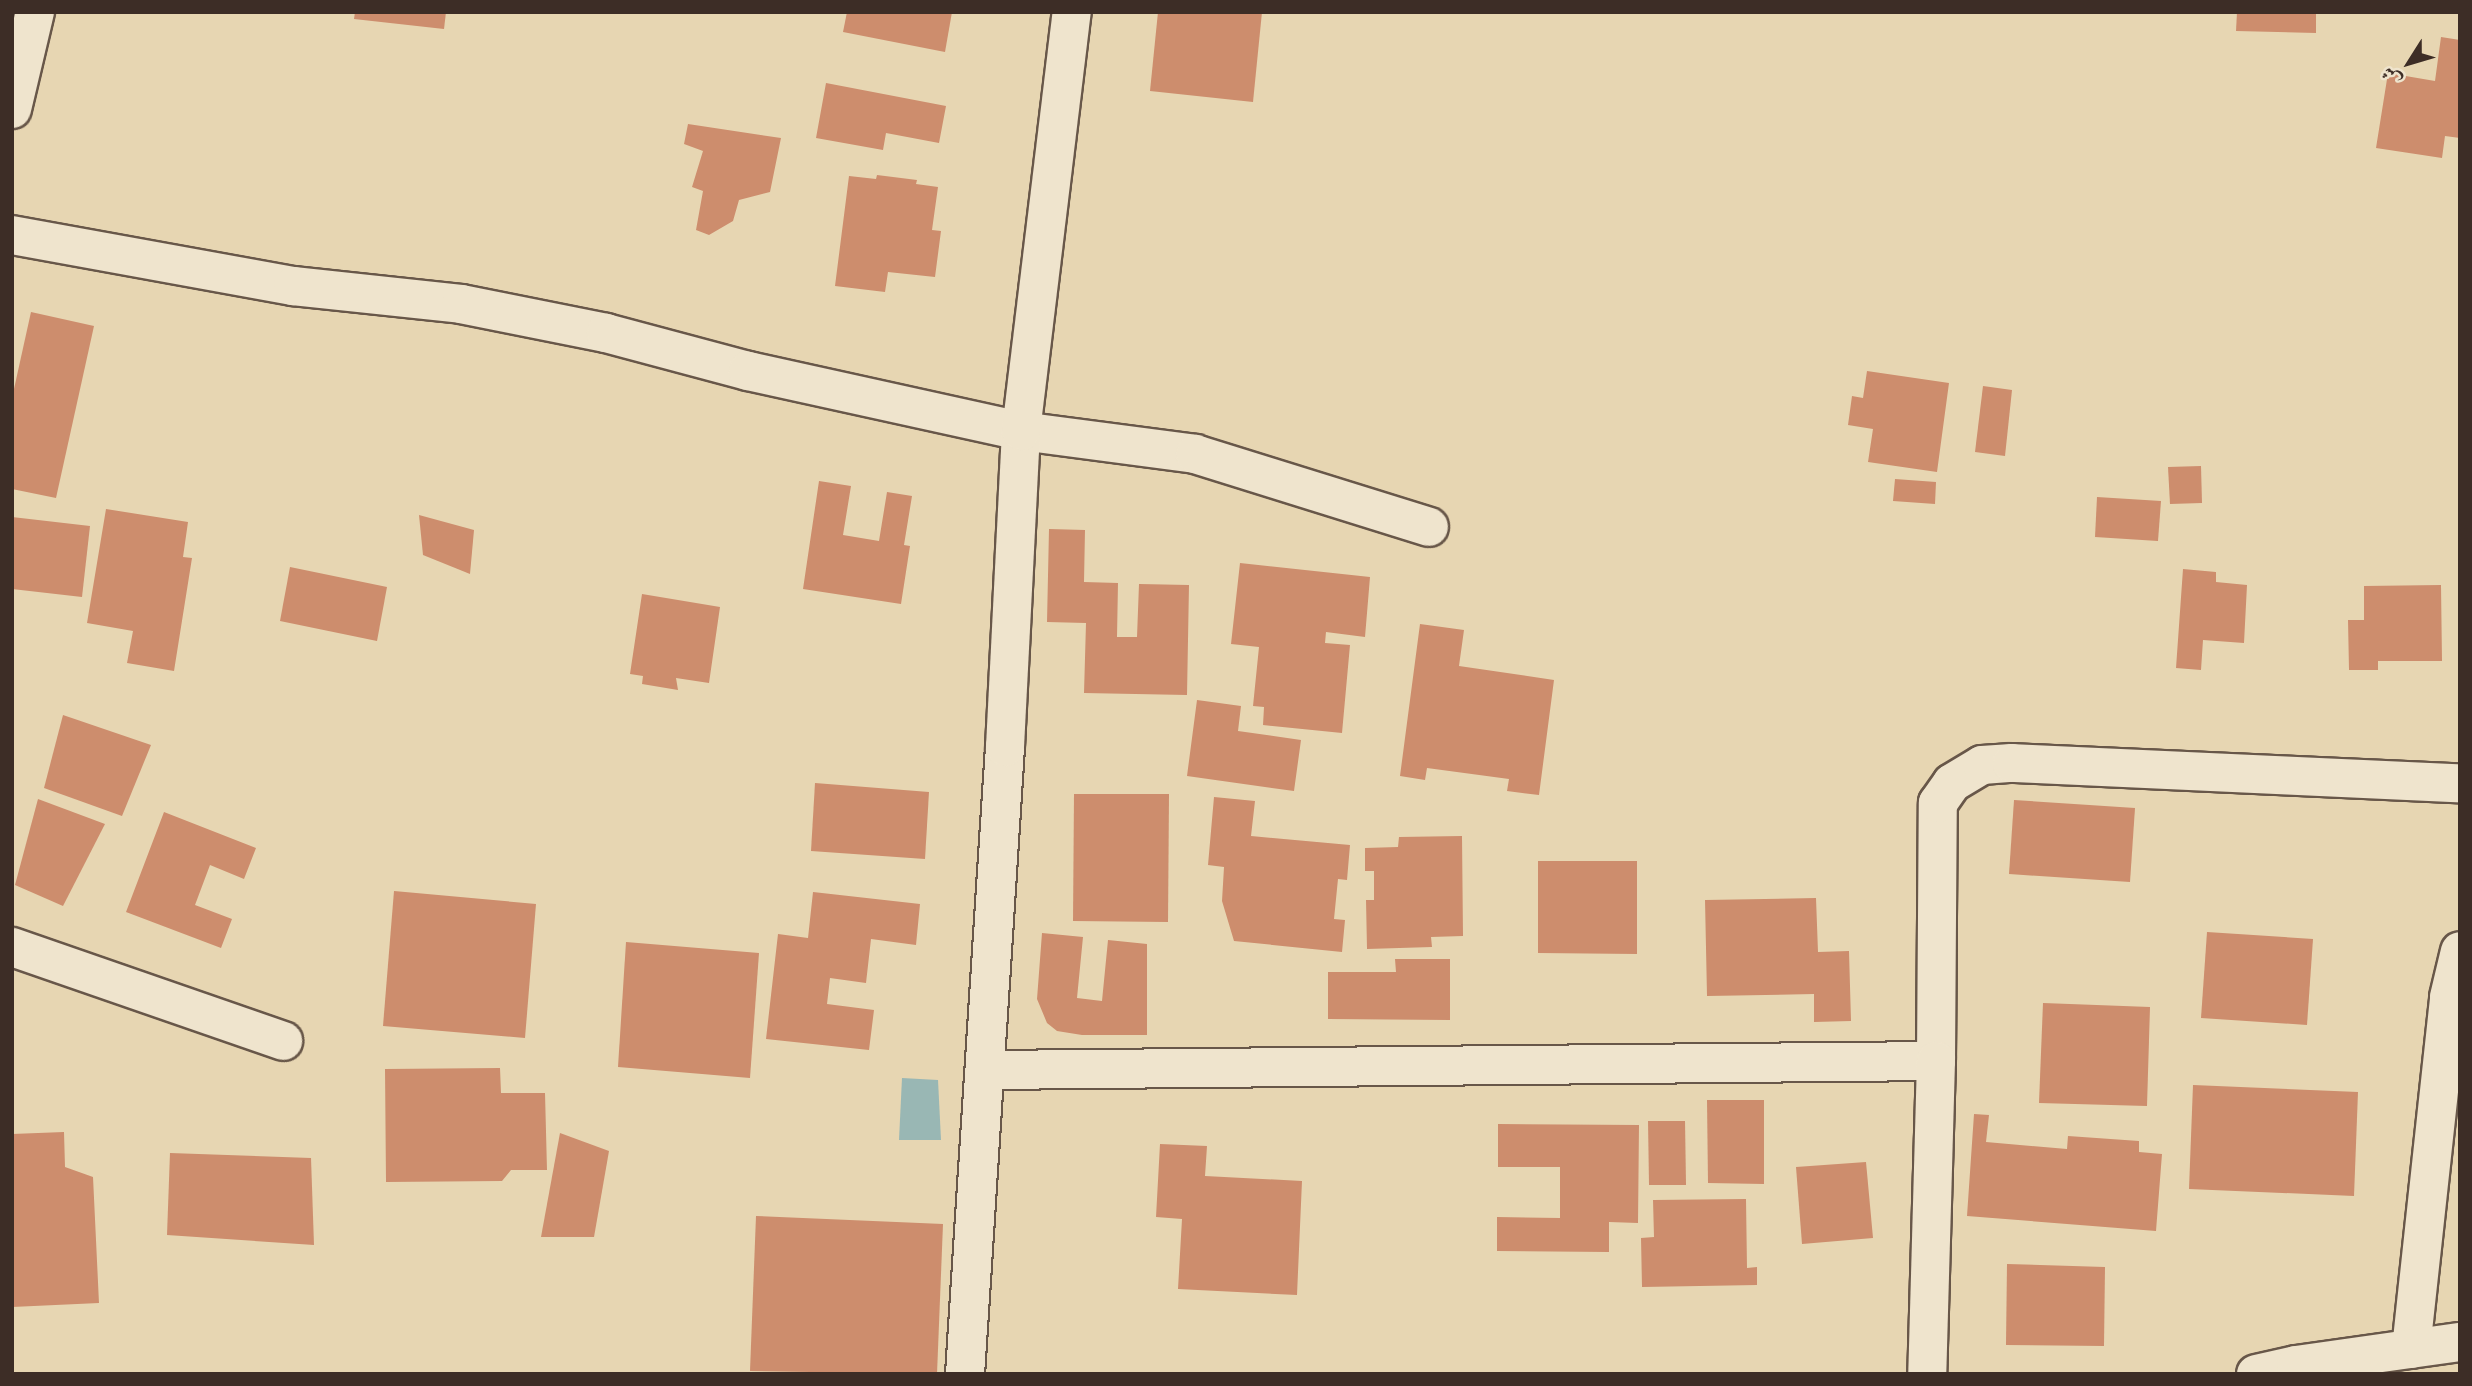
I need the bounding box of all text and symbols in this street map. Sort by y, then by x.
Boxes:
north arrow [2374,28,2444,98]
text: ش [2377,61,2407,90]

